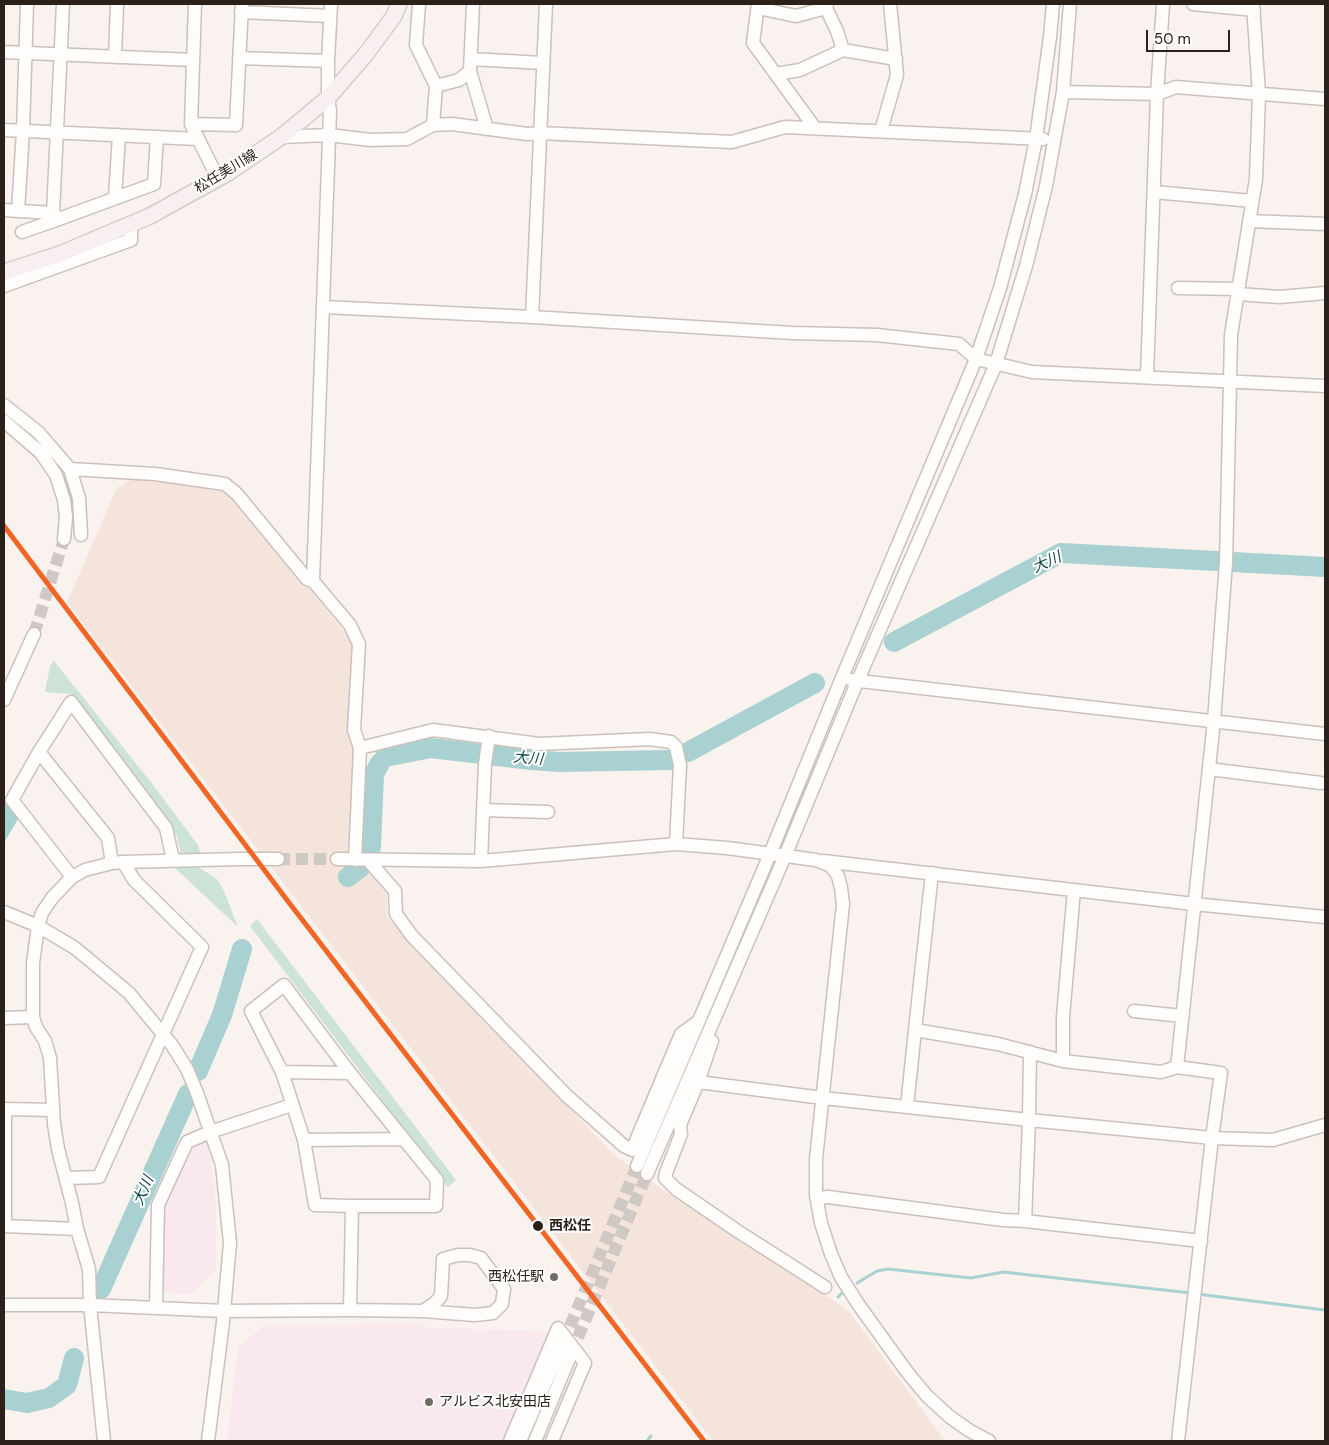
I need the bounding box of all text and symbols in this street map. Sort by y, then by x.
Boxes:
scale bar [1149,20,1233,52]
text: 50 m [1154,29,1191,49]
street label: 松任美川線 [192,147,260,197]
water label: 大川 [1030,549,1064,577]
water label: 大川 [512,749,544,769]
water label: 大川 [130,1174,158,1208]
place label: 西松任 [549,1218,591,1234]
marker: 西松任 [531,1219,545,1233]
place label: 西松任駅 [488,1269,544,1285]
marker: 西松任駅 [548,1271,560,1283]
place label: アルビス北安田店 [439,1394,551,1410]
marker: アルビス北安田店 [423,1396,435,1408]

